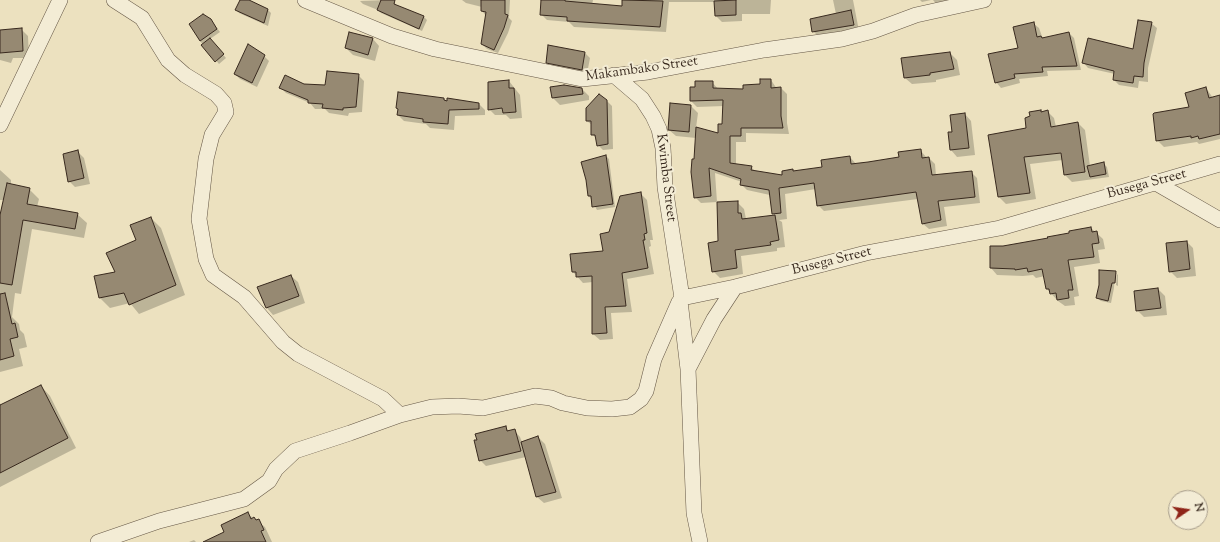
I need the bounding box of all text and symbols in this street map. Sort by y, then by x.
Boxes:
street label: Makambako Street [585,54,699,86]
street label: Kwimba Street [651,133,679,223]
street label: Busega Street [1106,166,1188,204]
street label: Busega Street [791,244,873,280]
north arrow [1168,490,1208,530]
text: N [1190,501,1208,514]

